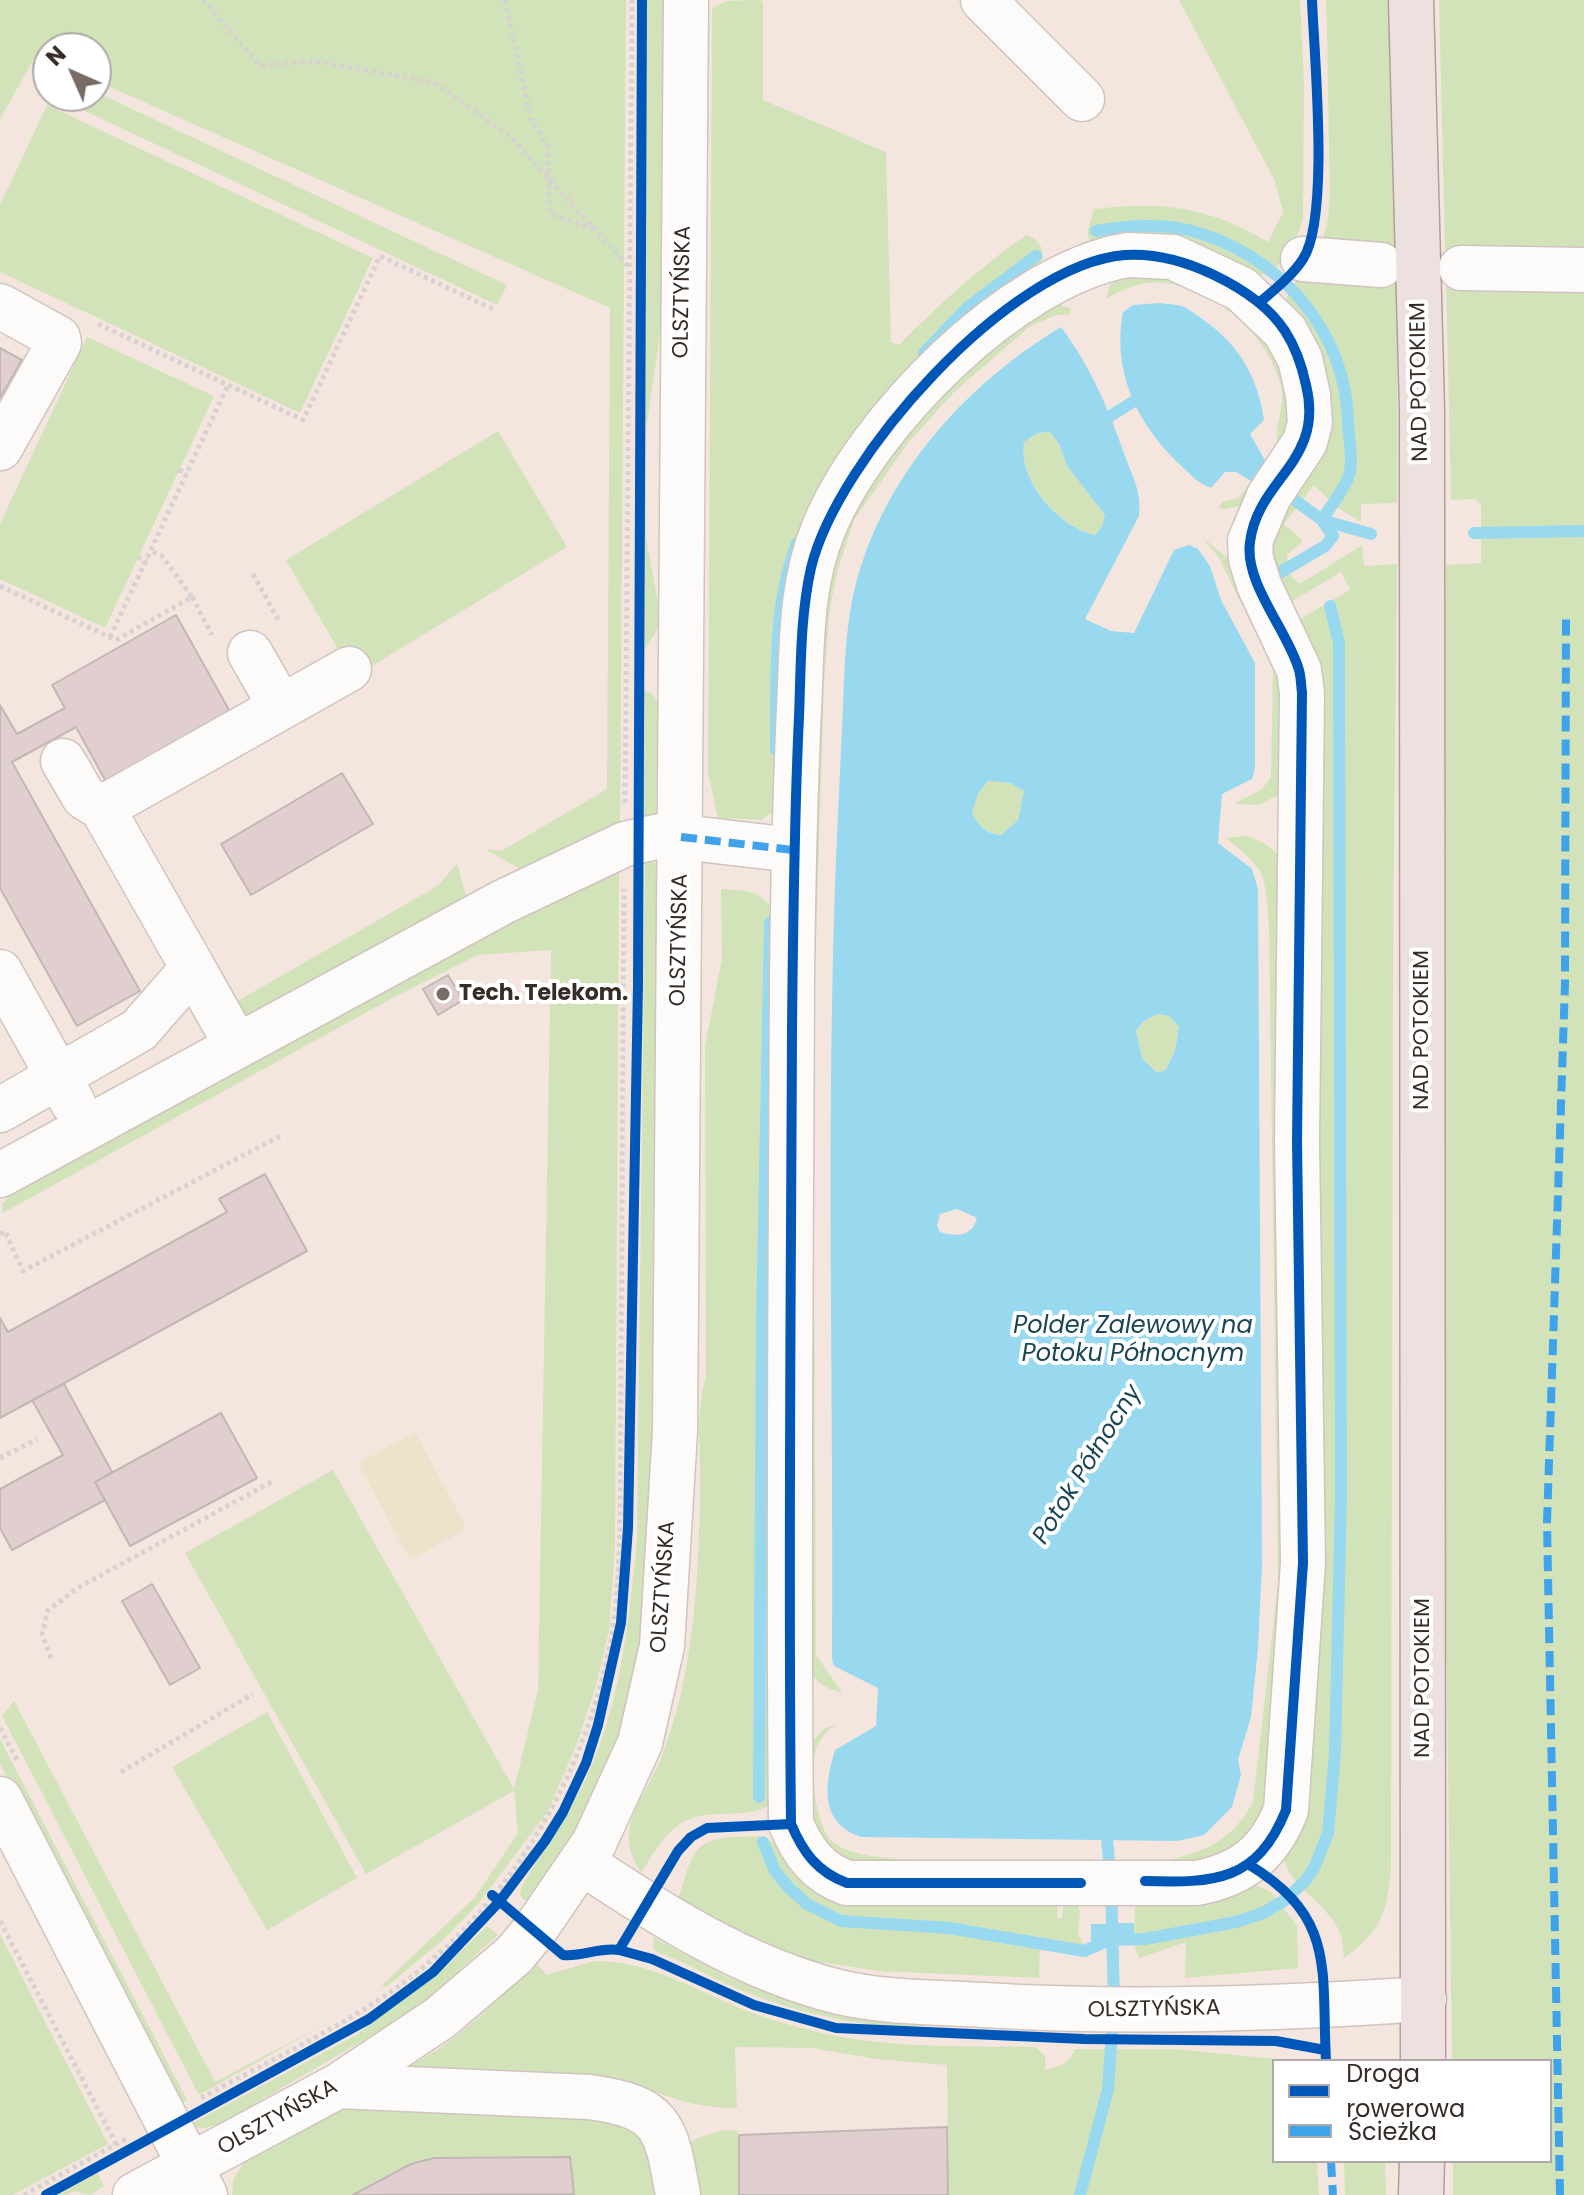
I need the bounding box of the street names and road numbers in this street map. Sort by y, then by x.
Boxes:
street label: OLSZTYŃSKA [669,225,697,359]
street label: NAD POTOKIEM [1405,302,1435,462]
street label: OLSZTYŃSKA [666,873,694,1007]
street label: NAD POTOKIEM [1409,950,1435,1110]
street label: OLSZTYŃSKA [646,1520,682,1654]
street label: NAD POTOKIEM [1410,1598,1436,1758]
street label: OLSZTYŃSKA [1087,1996,1221,2024]
street label: OLSZTYŃSKA [214,2074,342,2162]

